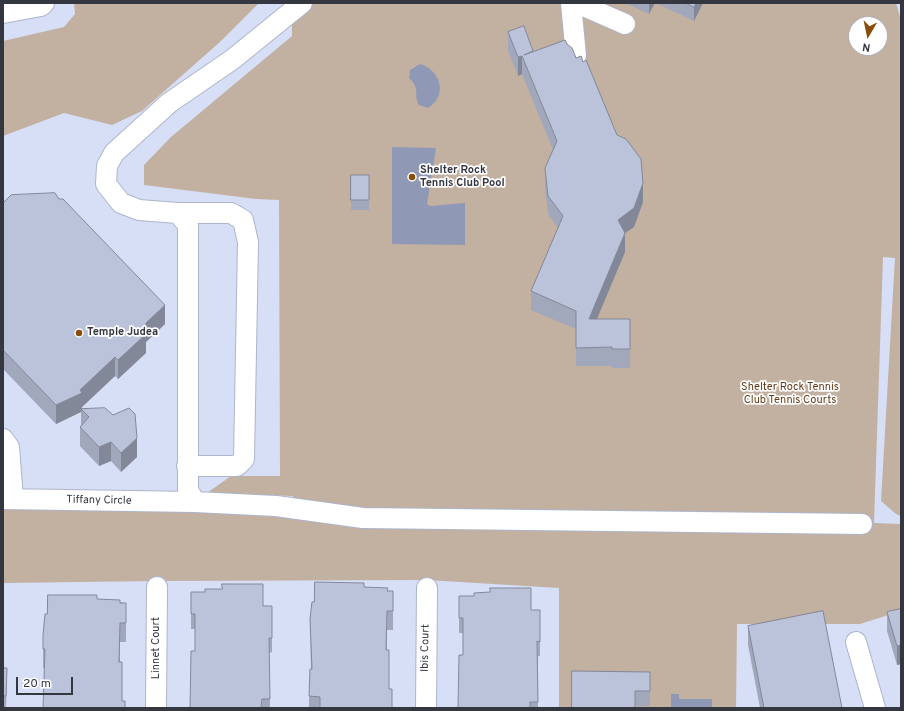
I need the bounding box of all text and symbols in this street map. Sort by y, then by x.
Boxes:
north arrow [848,16,888,56]
text: N [861,39,871,54]
place label: Shelter Rock Tennis Club Pool [420,164,505,190]
marker: Shelter Rock Tennis Club Pool [407,172,417,182]
place label: Temple Judea [87,326,158,340]
marker: Temple Judea [74,328,84,338]
park label: Shelter Rock Tennis Club Tennis Courts [741,381,839,407]
street label: Tiffany Circle [66,494,132,508]
street label: Linnet Court [150,617,164,679]
street label: Ibis Court [419,624,433,672]
scale bar [18,669,75,695]
text: 20 m [23,676,51,692]

